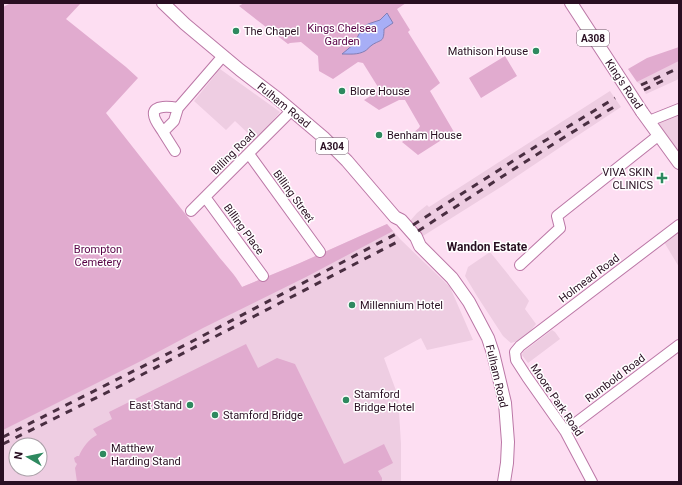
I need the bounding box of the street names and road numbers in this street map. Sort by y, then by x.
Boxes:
road number: A308 [577,30,609,46]
street label: King's Road [602,57,645,112]
street label: Fulham Road [255,80,313,131]
street label: Billing Road [208,127,258,177]
road number: A304 [316,138,348,154]
street label: Billing Street [270,168,317,225]
street label: Billing Place [221,201,267,257]
street label: Holmead Road [556,251,622,305]
street label: Fulham Road [483,343,510,409]
street label: Rumbold Road [583,352,648,405]
street label: Moore Park Road [528,362,586,439]

